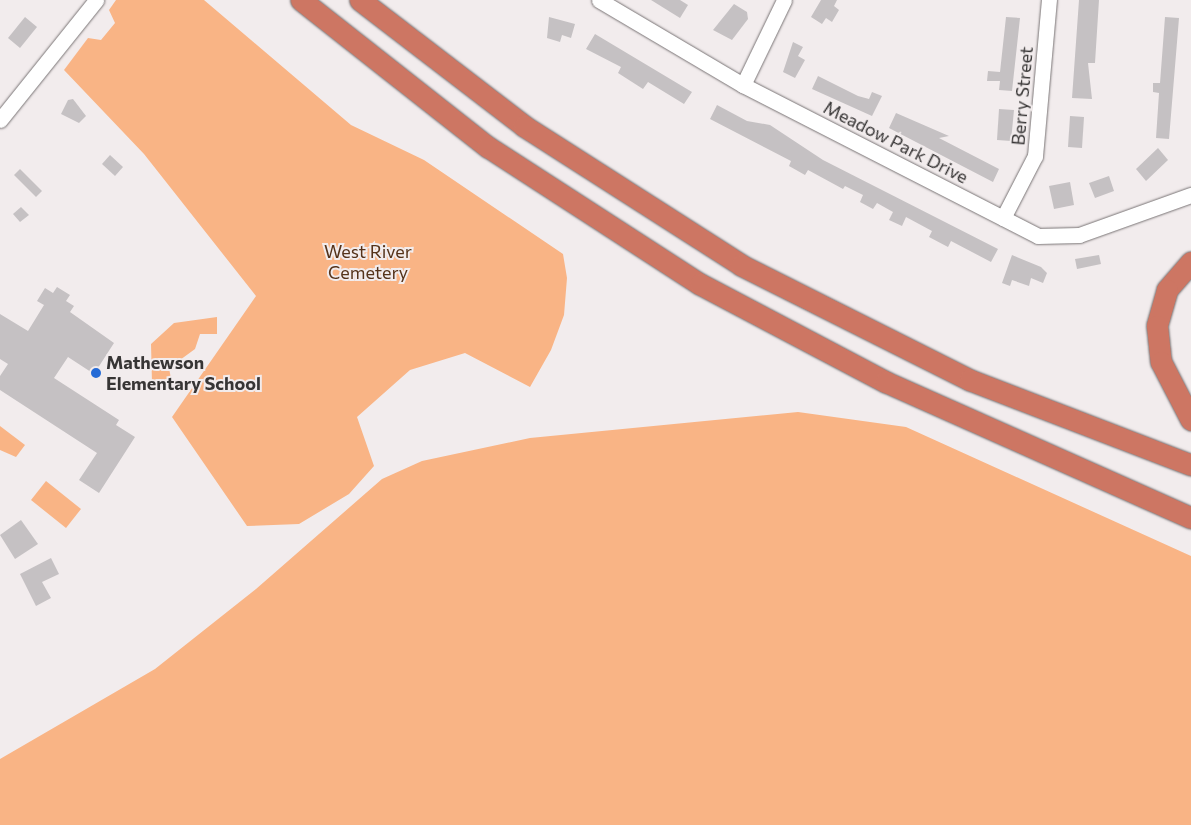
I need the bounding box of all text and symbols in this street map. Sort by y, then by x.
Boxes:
street label: Berry Street [1007,46,1037,146]
street label: Meadow Park Drive [820,96,972,188]
park label: West River Cemetery [324,241,412,284]
place label: Mathewson Elementary School [106,352,261,394]
marker: Mathewson Elementary School [90,367,102,379]

